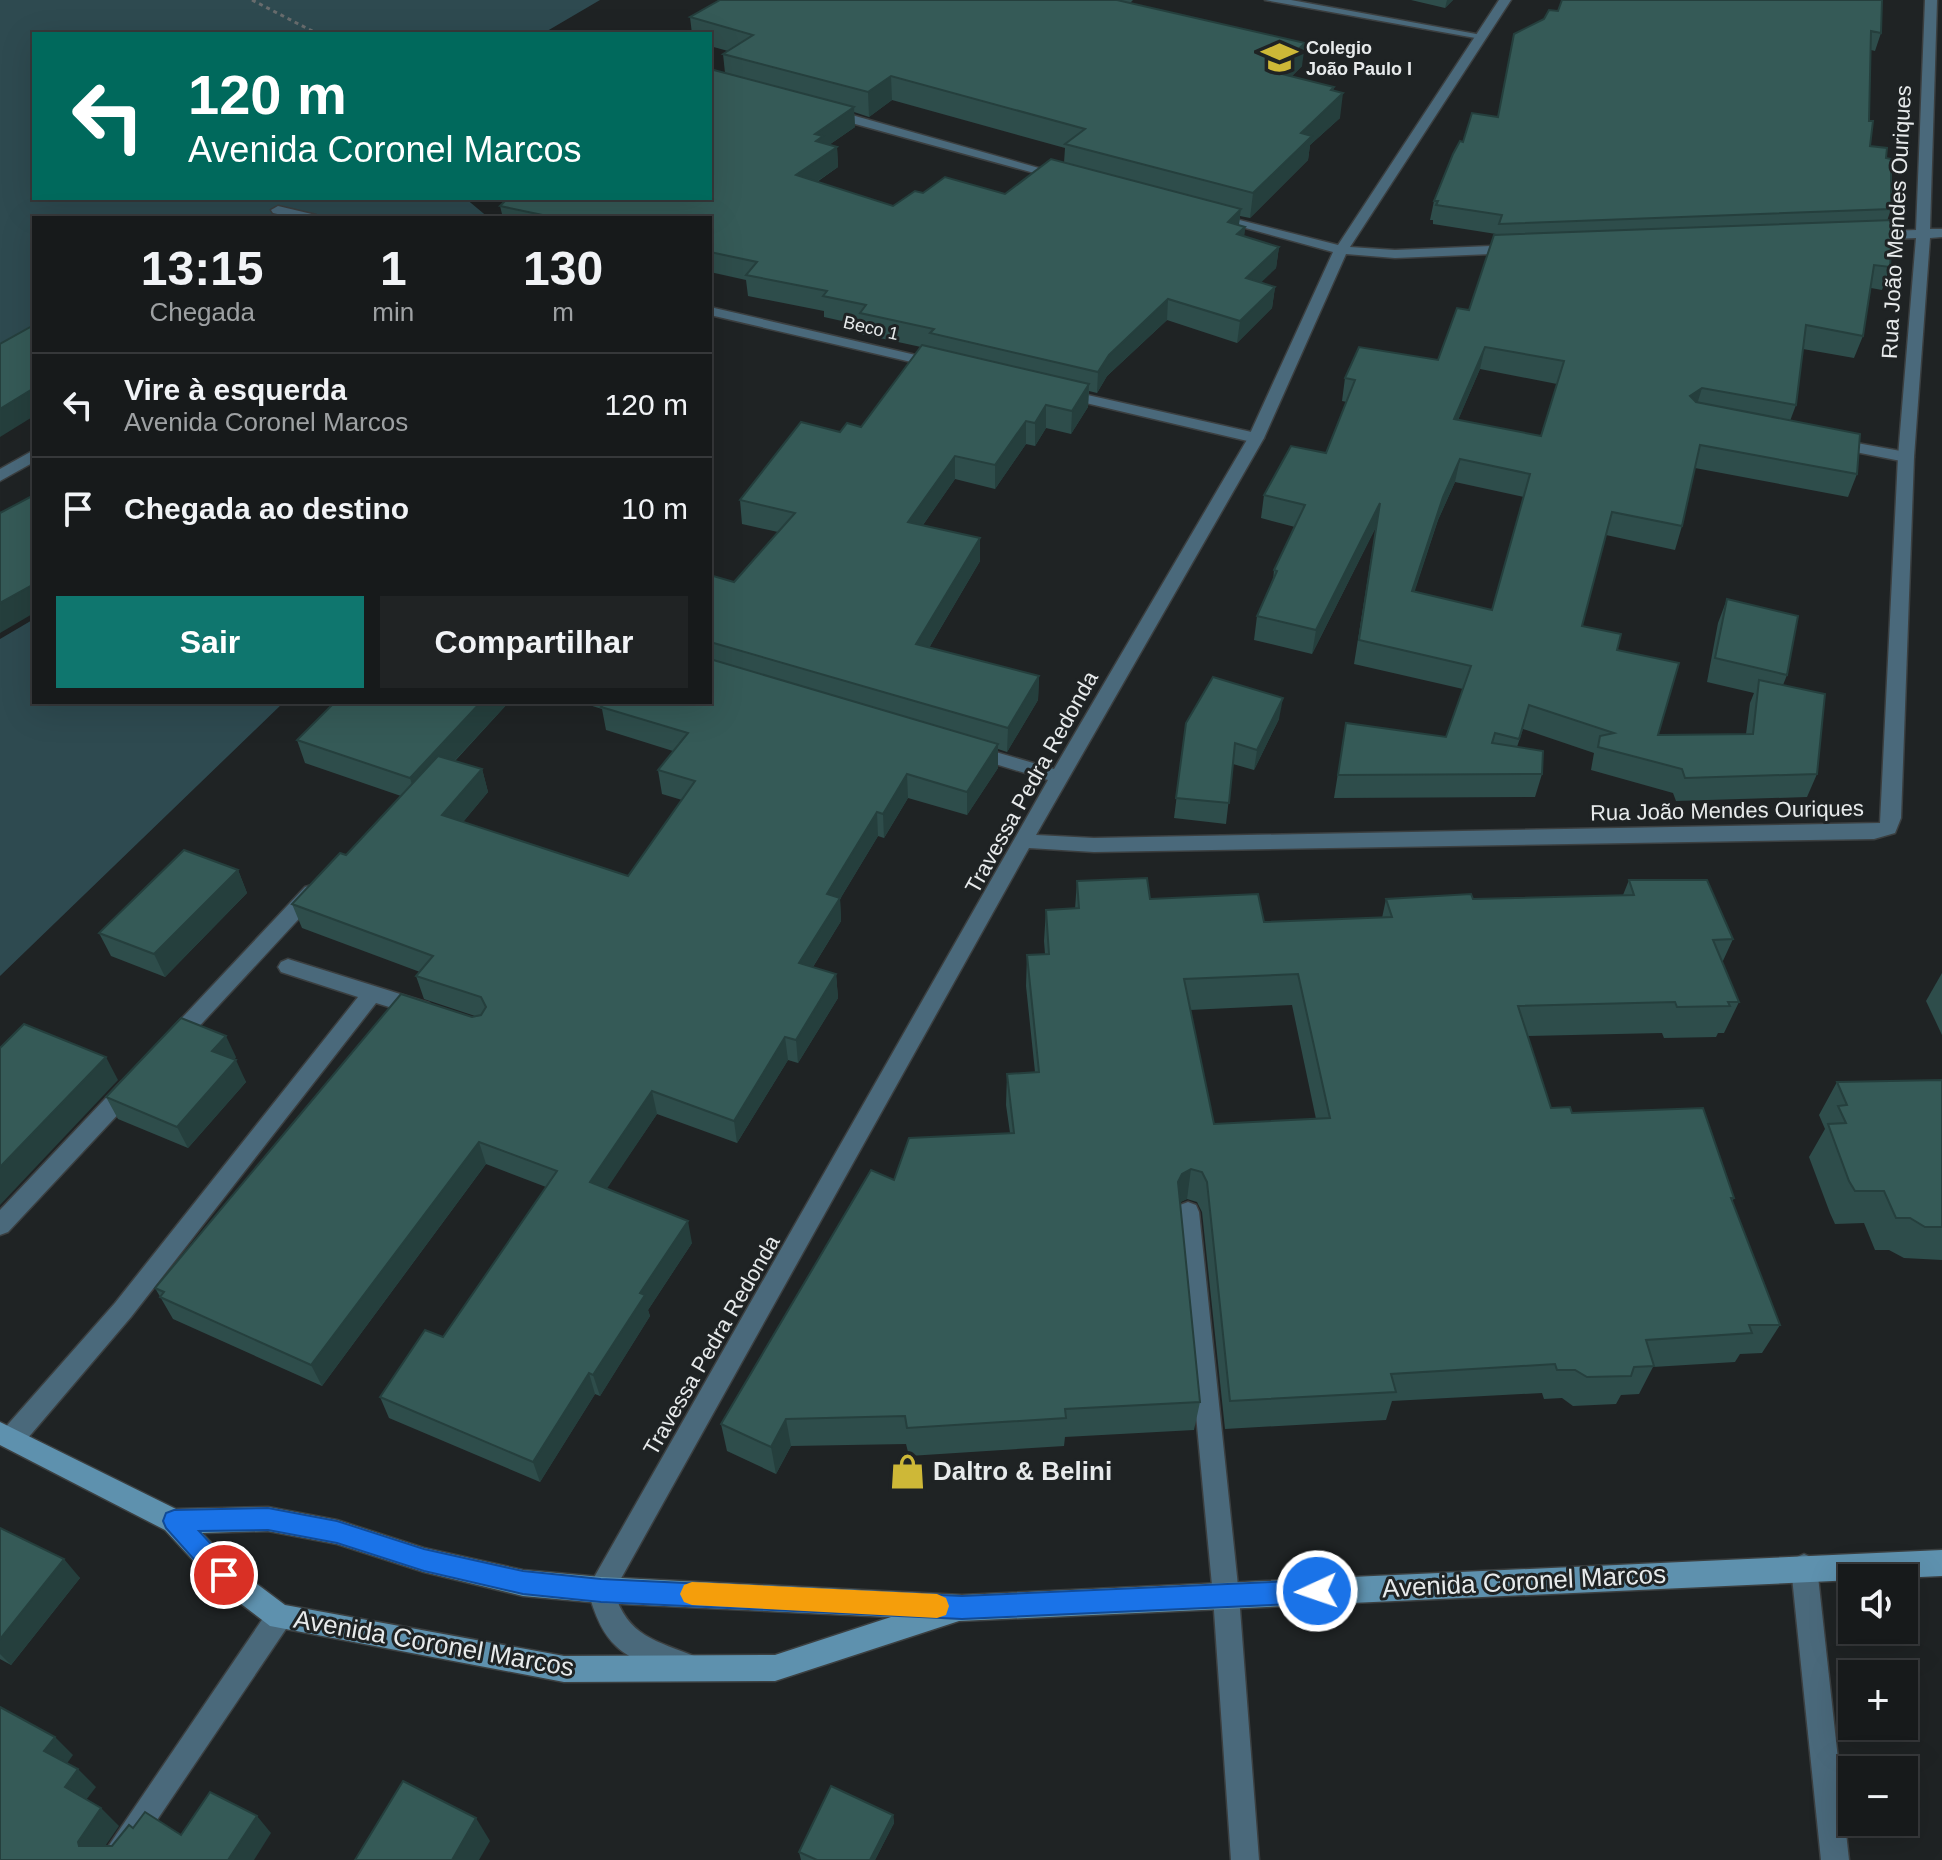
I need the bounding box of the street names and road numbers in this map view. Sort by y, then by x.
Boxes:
street label: Rua João Mendes Ouriques [1877,85,1916,359]
street label: Beco 1 [841,312,901,344]
street label: Travessa Pedra Redonda [960,666,1103,898]
street label: Rua João Mendes Ouriques [1590,796,1864,825]
street label: Travessa Pedra Redonda [638,1230,785,1460]
street label: Avenida Coronel Marcos [1381,1559,1667,1603]
street label: Avenida Coronel Marcos [291,1604,577,1682]

